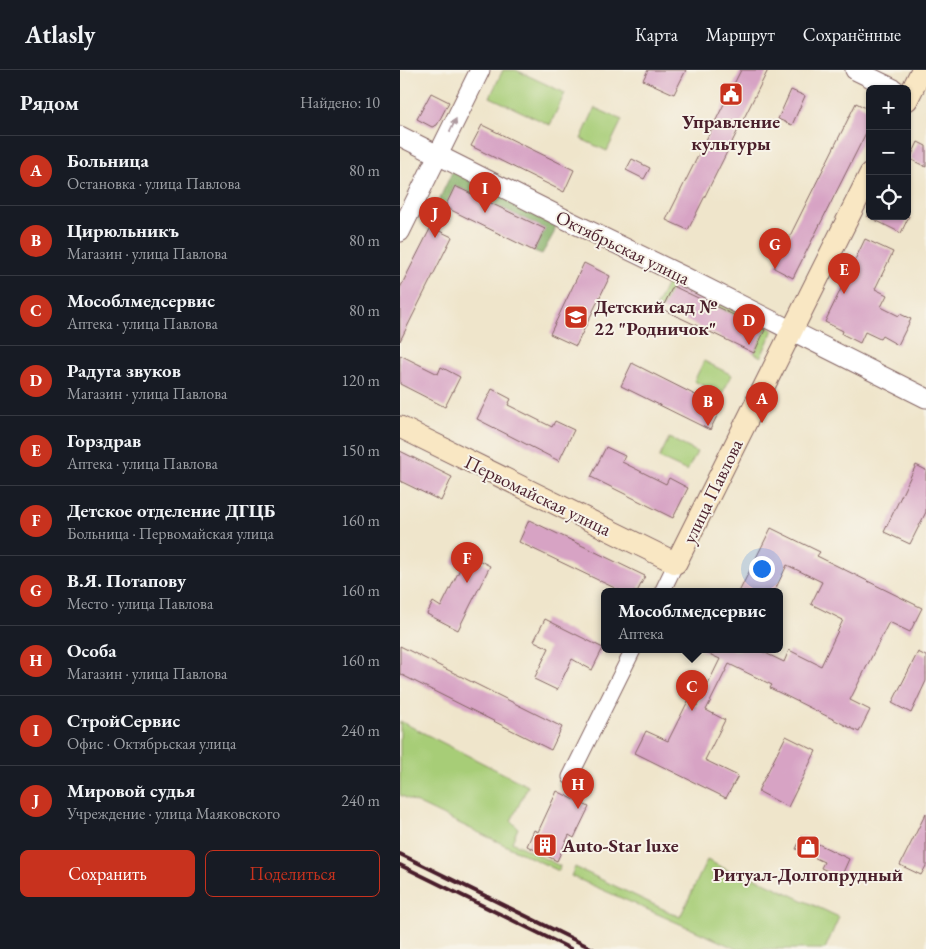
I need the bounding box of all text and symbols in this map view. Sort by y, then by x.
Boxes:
text: Atlasly [25,19,95,50]
text: Карта [635,23,678,46]
text: Маршрут [706,23,775,46]
text: Сохранённые [803,23,901,46]
public building icon: Управление культуры [718,81,744,107]
map controls [866,85,911,220]
button: + [866,85,911,130]
text: Рядом [20,89,79,116]
text: Найдено: 10 [300,92,380,113]
place label: Управление культуры [681,109,780,156]
one-way arrow [448,118,457,133]
button: − [866,130,911,175]
text: Больница [67,148,149,173]
text: A [30,160,42,181]
text: 80 m [349,160,380,181]
pin: I [469,172,501,213]
text: Остановка · улица Павлова [67,173,241,194]
button: locate [866,175,911,220]
pin: J [419,197,451,238]
street label: Октябрьская улица [552,204,694,291]
text: Цирюльникъ [67,218,179,243]
pin: G [759,228,791,269]
text: B [31,230,41,251]
text: 80 m [349,230,380,251]
text: Магазин · улица Павлова [67,243,227,264]
pin: E [828,253,860,294]
text: Мособлмедсервис [67,288,215,313]
place label: Детский сад № 22 "Родничок" [594,294,718,341]
text: C [30,300,42,321]
text: 80 m [349,300,380,321]
school or university icon: Детский сад № 22 "Родничок" [563,304,589,330]
pin: D [733,304,765,345]
text: Аптека · улица Павлова [67,313,218,334]
text: Радуга звуков [67,358,181,383]
text: D [30,370,42,391]
text: 120 m [341,370,380,391]
pin: A [746,382,778,423]
text: Магазин · улица Павлова [67,383,227,404]
pin: B [692,385,724,426]
text: Горздрав [67,428,141,453]
street label: улица Павлова [676,434,749,548]
text: E [31,440,41,461]
text: 150 m [341,440,380,461]
street label: Первомайская улица [460,449,616,542]
text: Аптека · улица Павлова [67,453,218,474]
text: Детское отделение ДГЦБ [67,498,276,523]
text: F [32,510,40,531]
text: 160 m [341,510,380,531]
text: Больница · Первомайская улица [67,523,274,544]
pin: F [451,542,483,583]
your location [749,556,775,582]
text: В.Я. Потапову [67,568,186,593]
text: G [30,580,42,601]
text: 160 m [341,580,380,601]
popup [601,588,783,653]
text: Место · улица Павлова [67,593,213,614]
text: Мособлмедсервис [618,598,766,623]
text: Аптека [618,623,664,644]
text: Особа [67,638,117,663]
text: H [30,650,42,671]
text: 160 m [341,650,380,671]
text: Магазин · улица Павлова [67,663,227,684]
pin: C [676,670,708,711]
text: СтройСервис [67,708,180,733]
text: I [33,720,39,741]
text: 240 m [341,720,380,741]
text: Офис · Октябрьская улица [67,733,236,754]
pin: H [562,768,594,809]
text: Мировой судья [67,778,195,803]
text: J [33,790,39,811]
text: 240 m [341,790,380,811]
text: Учреждение · улица Маяковского [67,803,280,824]
building icon: Auto-Star luxe [532,832,558,858]
place label: Auto-Star luxe [561,833,679,858]
shop icon: Ритуал-Долгопрудный [795,834,821,860]
button: Сохранить [20,850,195,897]
button: Поделиться [205,850,380,897]
place label: Ритуал-Долгопрудный [713,862,903,887]

